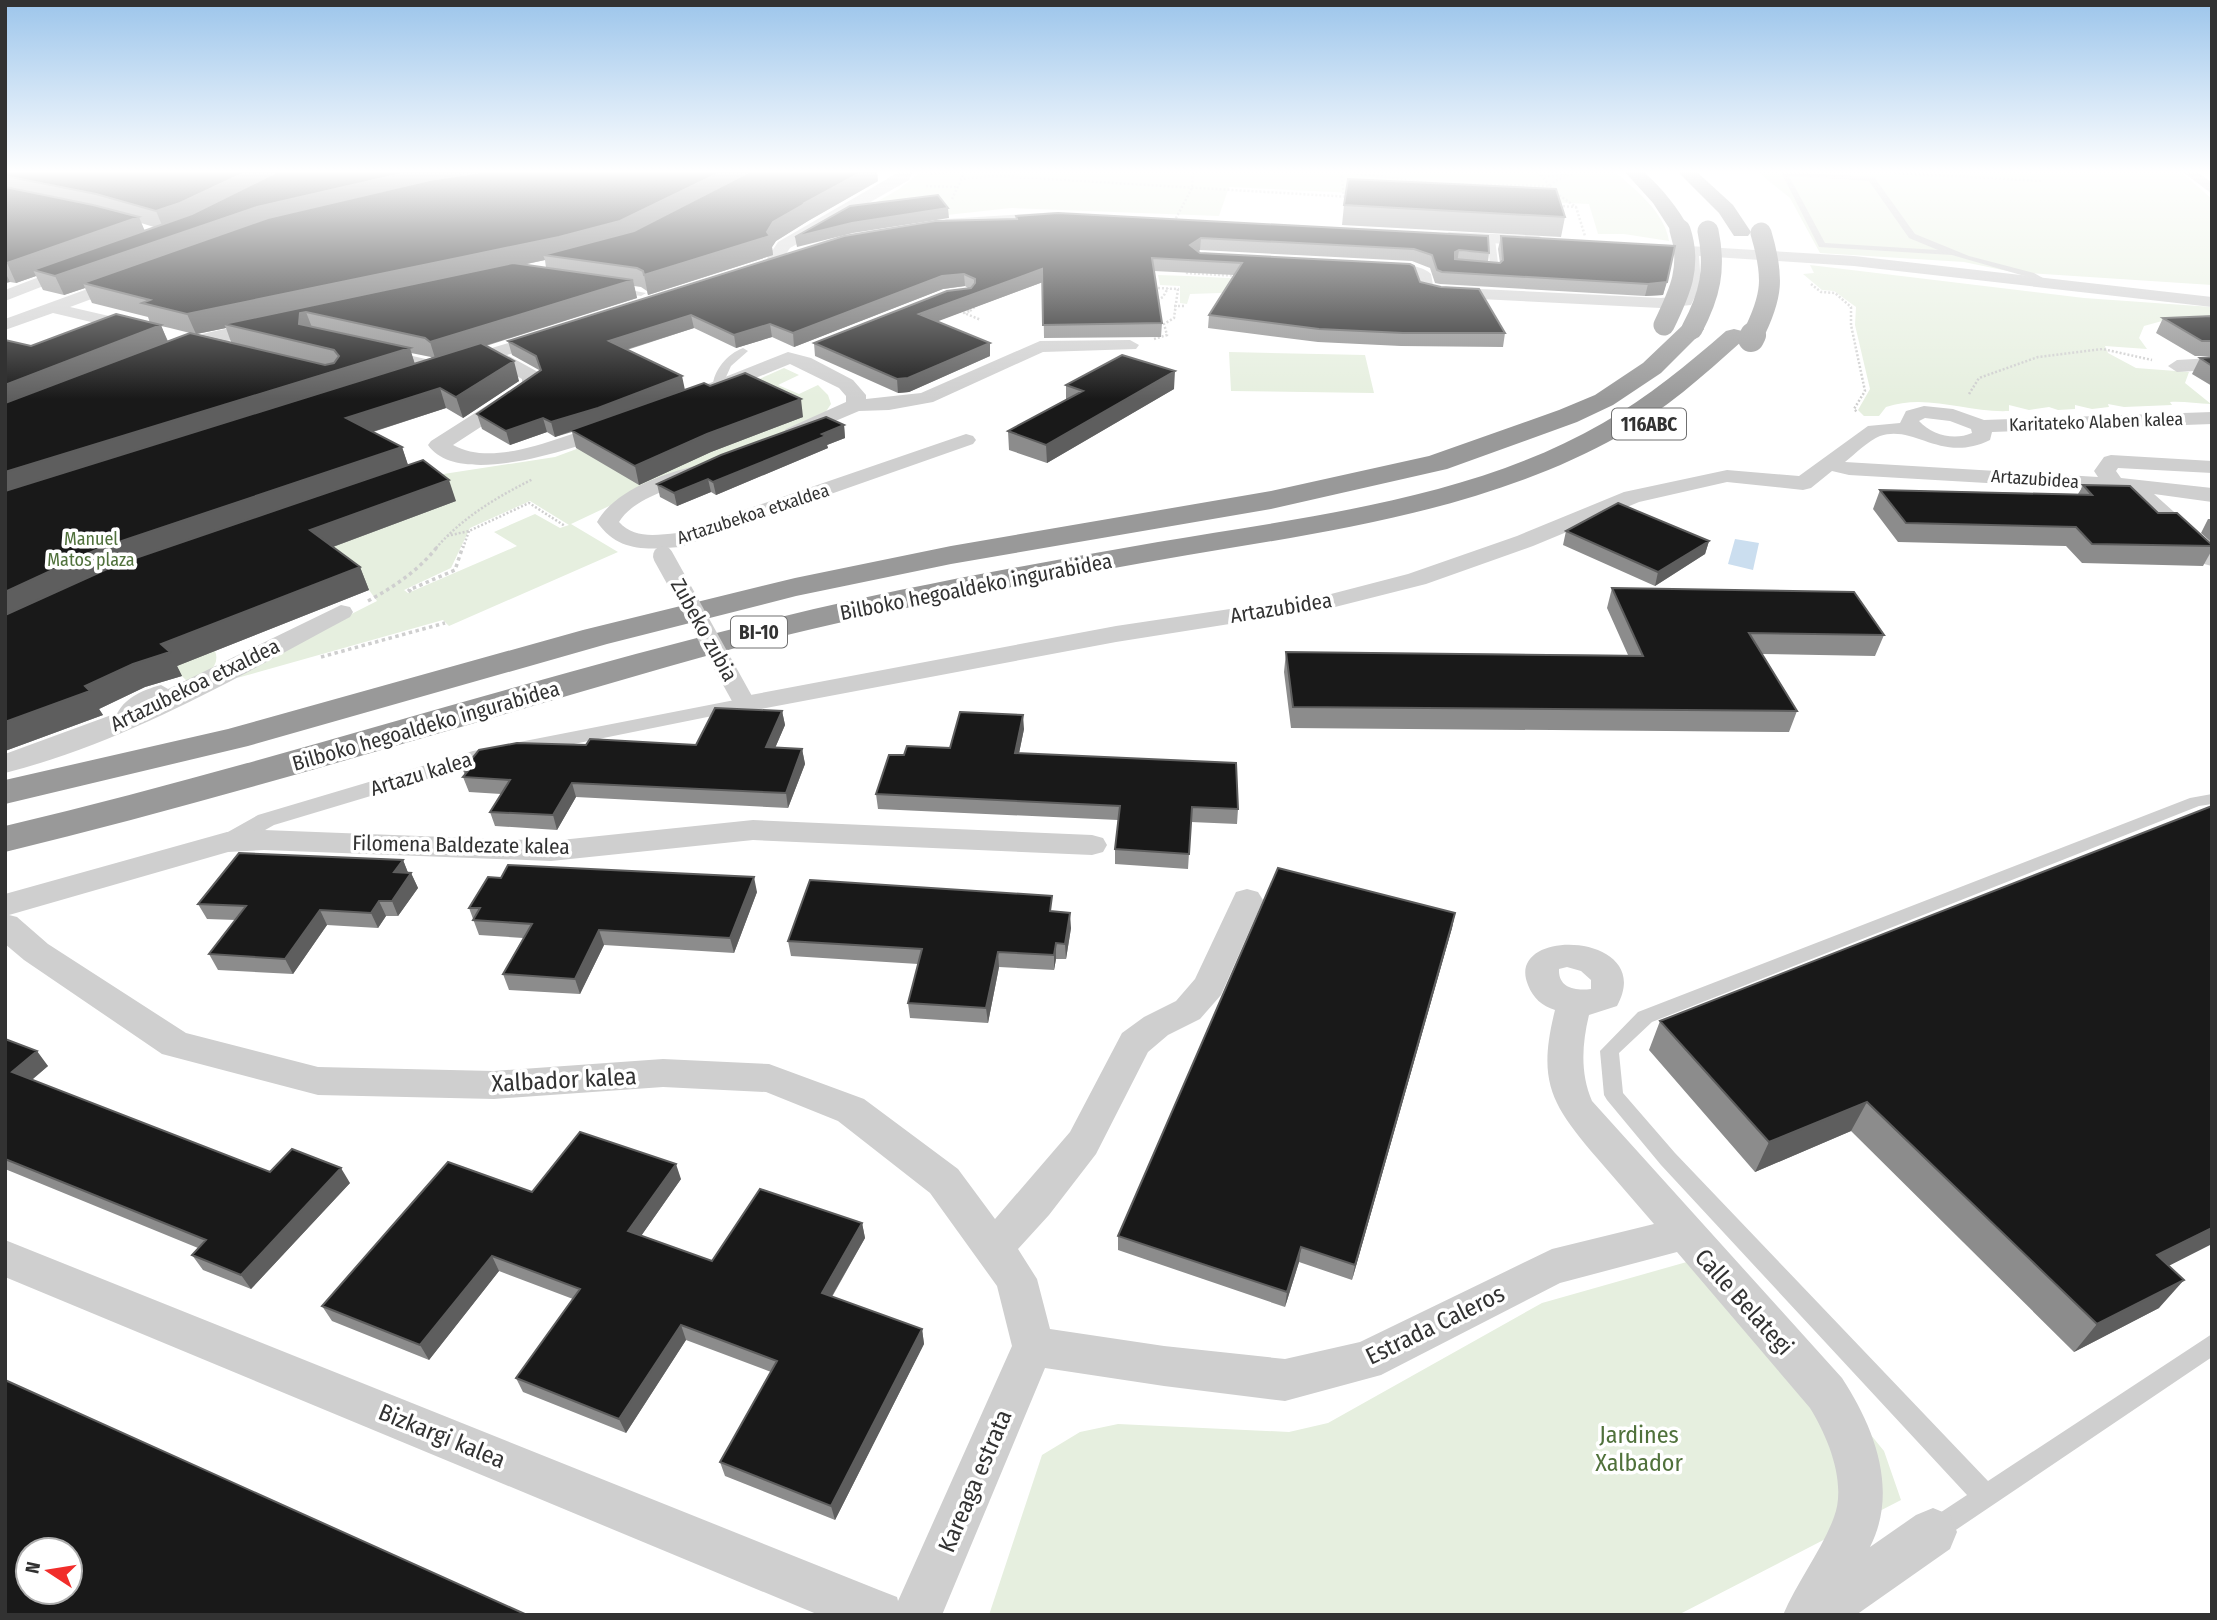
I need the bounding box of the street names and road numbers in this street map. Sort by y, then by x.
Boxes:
road number: 116ABC [1612,408,1686,440]
street label: Karitateko Alaben kalea [2009,408,2184,436]
street label: Artazubidea [1990,465,2080,493]
street label: Artazubekoa etxaldea [674,479,832,549]
street label: Bilboko hegoaldeko ingurabidea [838,548,1114,626]
street label: Zubeko zubia [665,574,743,686]
street label: Artazubidea [1228,587,1334,629]
road number: BI-10 [731,617,787,648]
street label: Artazubekoa etxaldea [106,633,284,737]
street label: Bilboko hegoaldeko ingurabidea [289,675,563,777]
street label: Artazu kalea [367,746,475,802]
street label: Filomena Baldezate kalea [352,830,570,860]
street label: Xalbador kalea [491,1062,637,1098]
street label: Calle Belategi [1689,1243,1799,1361]
street label: Estrada Caleros [1361,1279,1509,1371]
street label: Bizkargi kalea [375,1398,509,1474]
street label: Kareaga estrata [932,1405,1018,1557]

